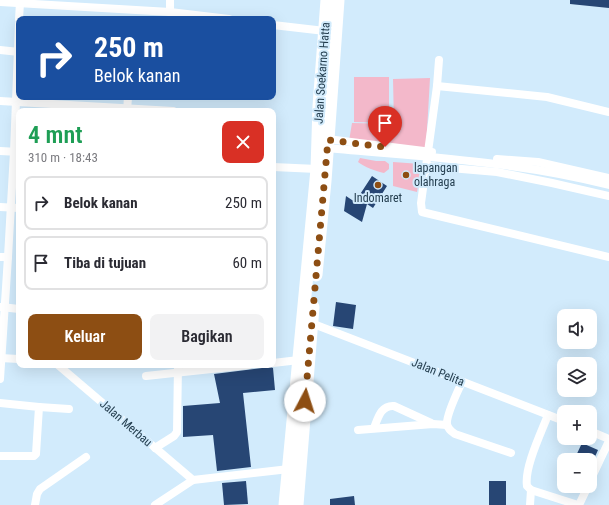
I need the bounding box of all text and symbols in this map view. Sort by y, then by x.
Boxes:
street label: Jalan Soekarno Hatta [311,21,333,124]
text: 250 m [94,31,164,64]
icon: right [28,32,80,84]
text: Belok kanan [94,65,180,86]
pin [368,106,402,147]
icon: arrive [374,112,396,134]
text: 4 mnt [28,121,83,149]
button: close [222,121,264,163]
text: 310 m · 18:43 [28,150,98,165]
place label: lapangan olahraga [414,161,458,189]
marker: lapangan olahraga [401,170,411,180]
marker: Indomaret [373,180,383,190]
place label: Indomaret [354,191,403,205]
icon: right [30,192,52,214]
text: Belok kanan [64,194,138,212]
text: 250 m [225,194,262,212]
icon: arrive [30,252,52,274]
text: Tiba di tujuan [64,254,146,272]
text: 60 m [232,254,262,272]
map controls [557,309,597,493]
button: sound [557,309,597,349]
button: Keluar [28,314,142,360]
button: Bagikan [150,314,264,360]
street label: Jalan Pelita [410,355,467,389]
button: layers [557,357,597,397]
position arrow [284,380,326,422]
street label: Jalan Merbau [97,397,155,450]
button: + [557,405,597,445]
button: − [557,453,597,493]

